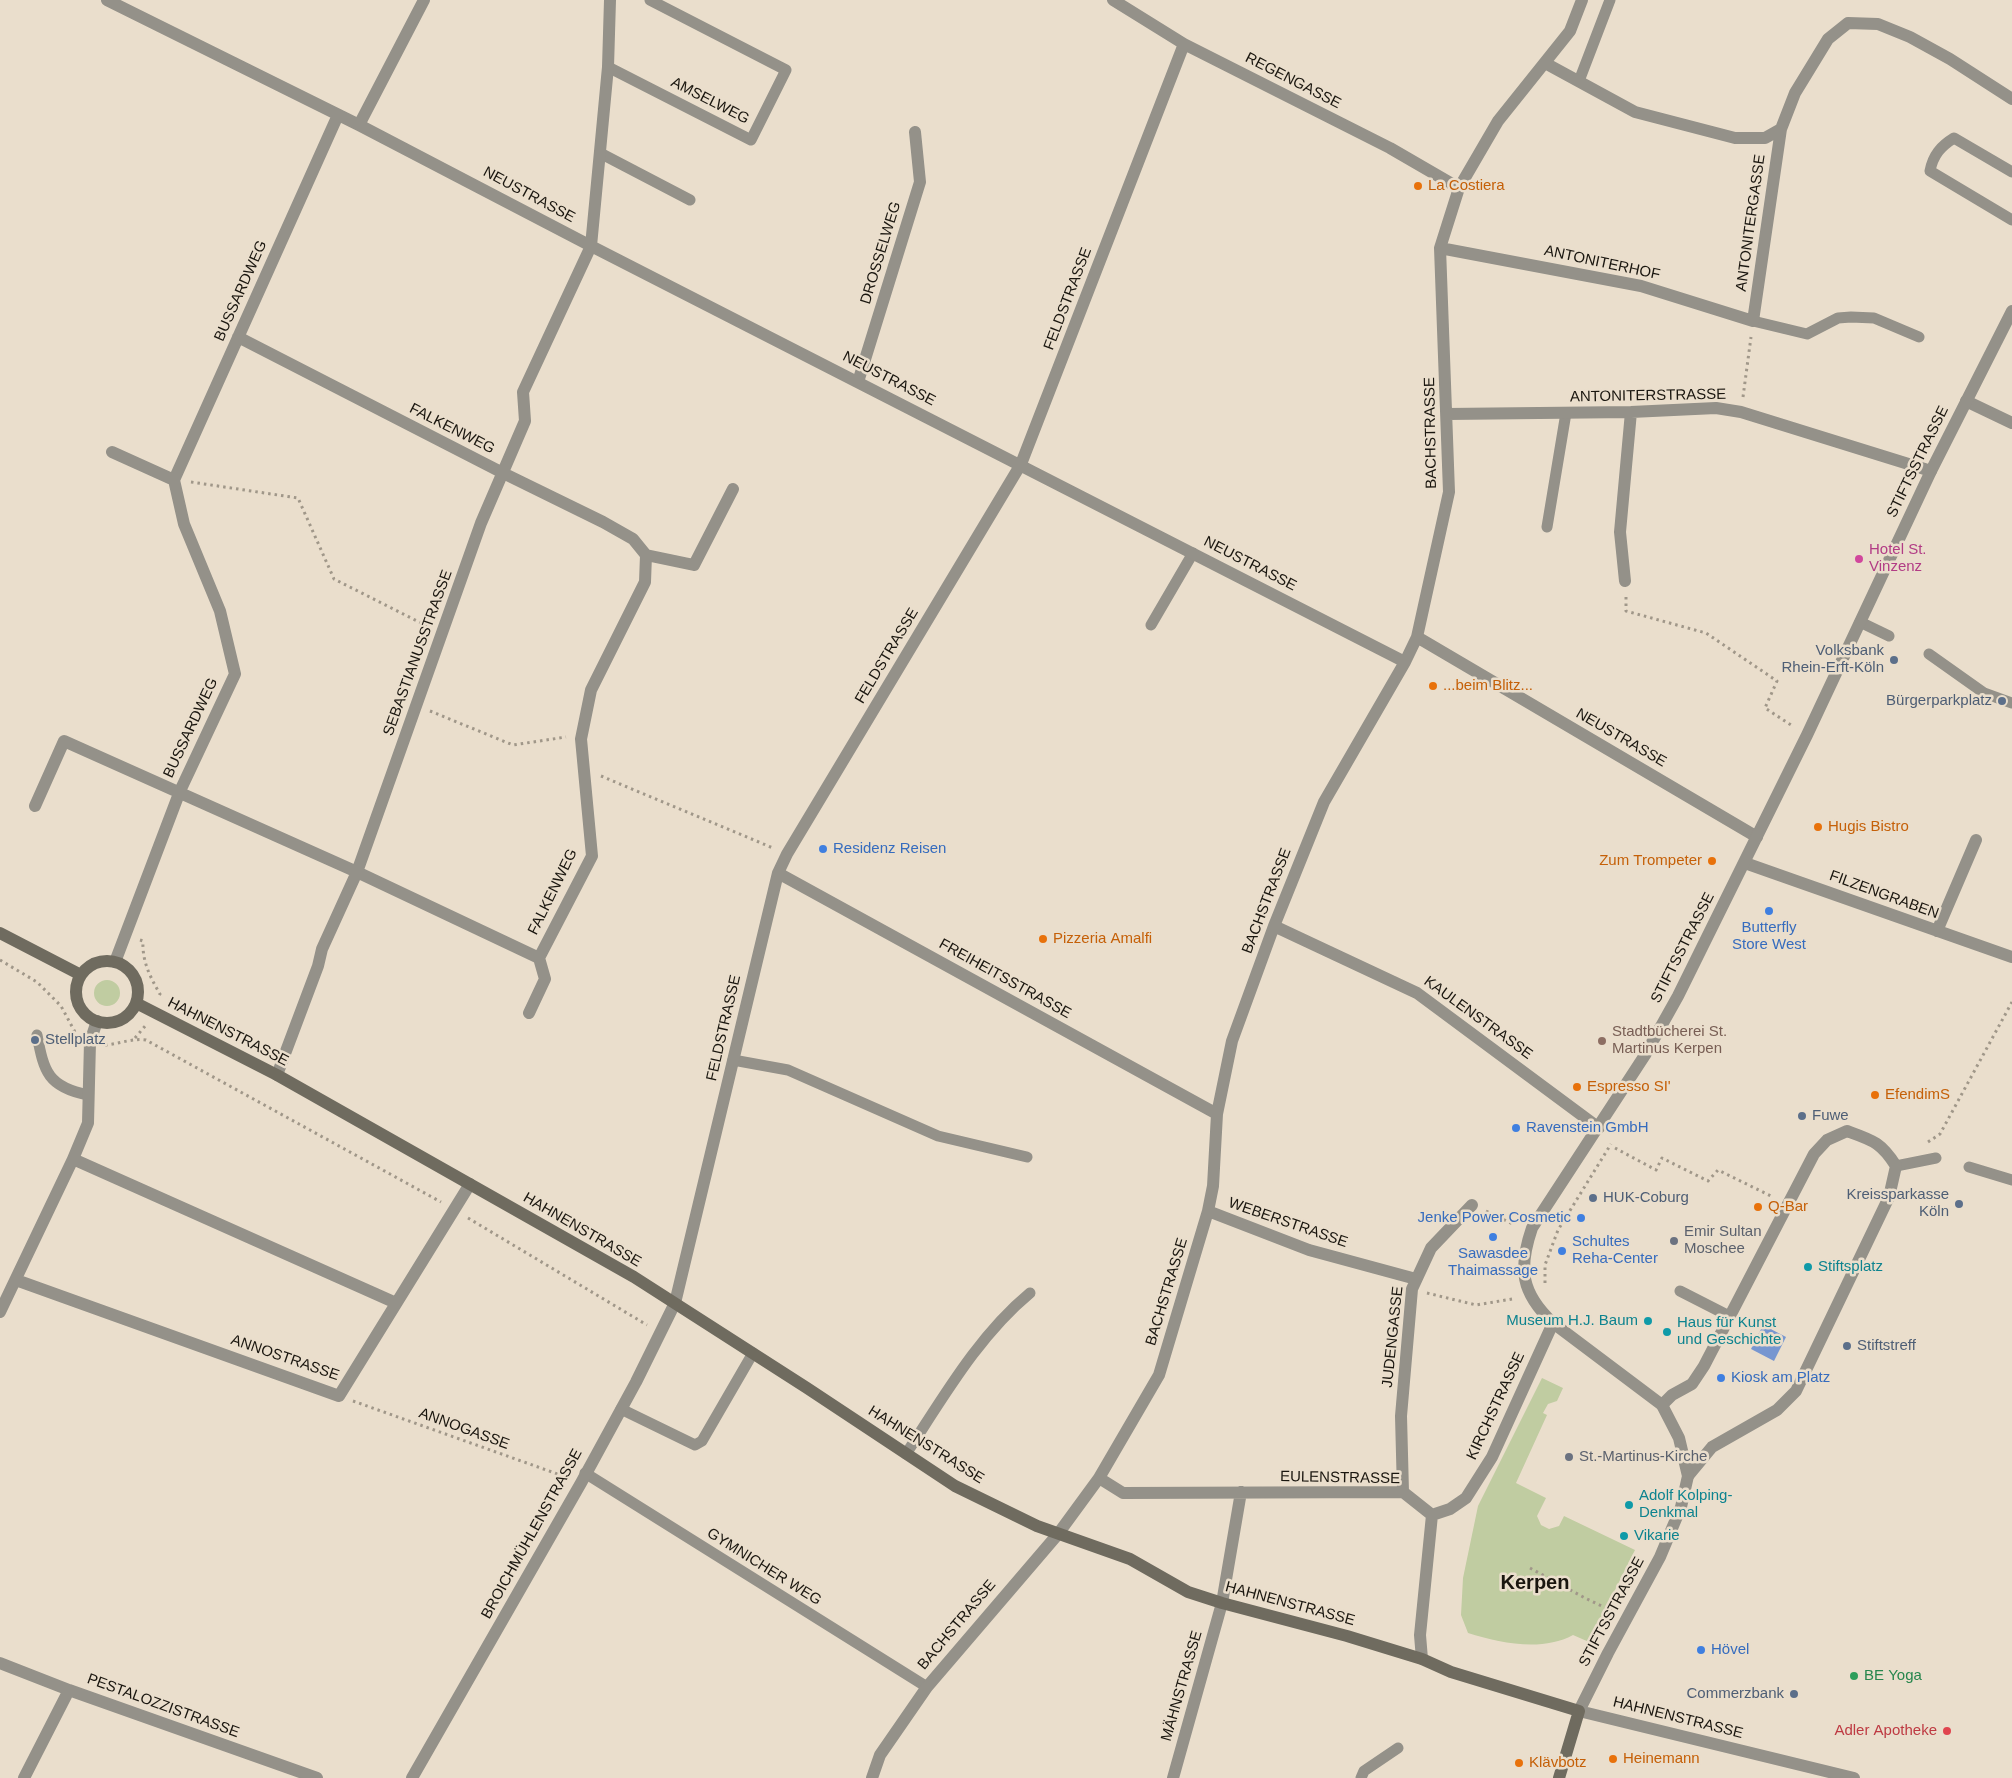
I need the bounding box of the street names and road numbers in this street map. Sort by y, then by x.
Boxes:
street label: REGENGASSE [1242,49,1344,113]
street label: AMSELWEG [668,74,752,128]
street label: ANTONITERGASSE [1732,153,1770,293]
street label: NEUSTRASSE [480,163,578,227]
street label: DROSSELWEG [857,199,905,307]
street label: BUSSARDWEG [211,238,271,344]
street label: ANTONITERHOF [1542,242,1662,284]
street label: FELDSTRASSE [1040,245,1096,353]
street label: NEUSTRASSE [840,348,938,410]
street label: BACHSTRASSE [1421,377,1441,489]
street label: ANTONITERSTRASSE [1570,386,1726,406]
street label: FALKENWEG [406,400,498,458]
street label: STIFTSSTRASSE [1883,403,1953,521]
street label: NEUSTRASSE [1201,533,1299,595]
street label: SEBASTIANUSSTRASSE [380,568,456,738]
street label: FELDSTRASSE [851,605,923,707]
street label: BUSSARDWEG [160,675,222,781]
street label: NEUSTRASSE [1572,705,1670,771]
street label: FALKENWEG [524,846,582,938]
street label: BACHSTRASSE [1239,846,1295,956]
street label: FILZENGRABEN [1827,867,1941,923]
street label: STIFTSSTRASSE [1647,890,1719,1006]
street label: FREIHEITSSTRASSE [936,935,1074,1023]
street label: FELDSTRASSE [703,973,745,1083]
street label: KAULENSTRASSE [1420,973,1536,1063]
street label: HAHNENSTRASSE [165,994,291,1070]
street label: HAHNENSTRASSE [520,1189,644,1271]
street label: WEBERSTRASSE [1226,1194,1350,1252]
street label: BACHSTRASSE [1142,1236,1192,1348]
street label: JUDENGASSE [1379,1285,1407,1389]
street label: ANNOSTRASSE [228,1331,342,1385]
street label: KIRCHSTRASSE [1463,1349,1529,1463]
street label: HAHNENSTRASSE [865,1402,987,1488]
street label: ANNOGASSE [416,1404,512,1454]
street label: BROICHMÜHLENSTRASSE [478,1446,586,1622]
street label: EULENSTRASSE [1280,1468,1400,1488]
street label: GYMNICHER WEG [703,1524,825,1610]
street label: STIFTSSTRASSE [1575,1554,1649,1670]
street label: BACHSTRASSE [914,1576,1000,1674]
street label: HAHNENSTRASSE [1223,1578,1357,1630]
street label: MÄHNSTRASSE [1158,1629,1206,1743]
street label: PESTALOZZISTRASSE [84,1670,242,1742]
street label: HAHNENSTRASSE [1611,1693,1745,1743]

